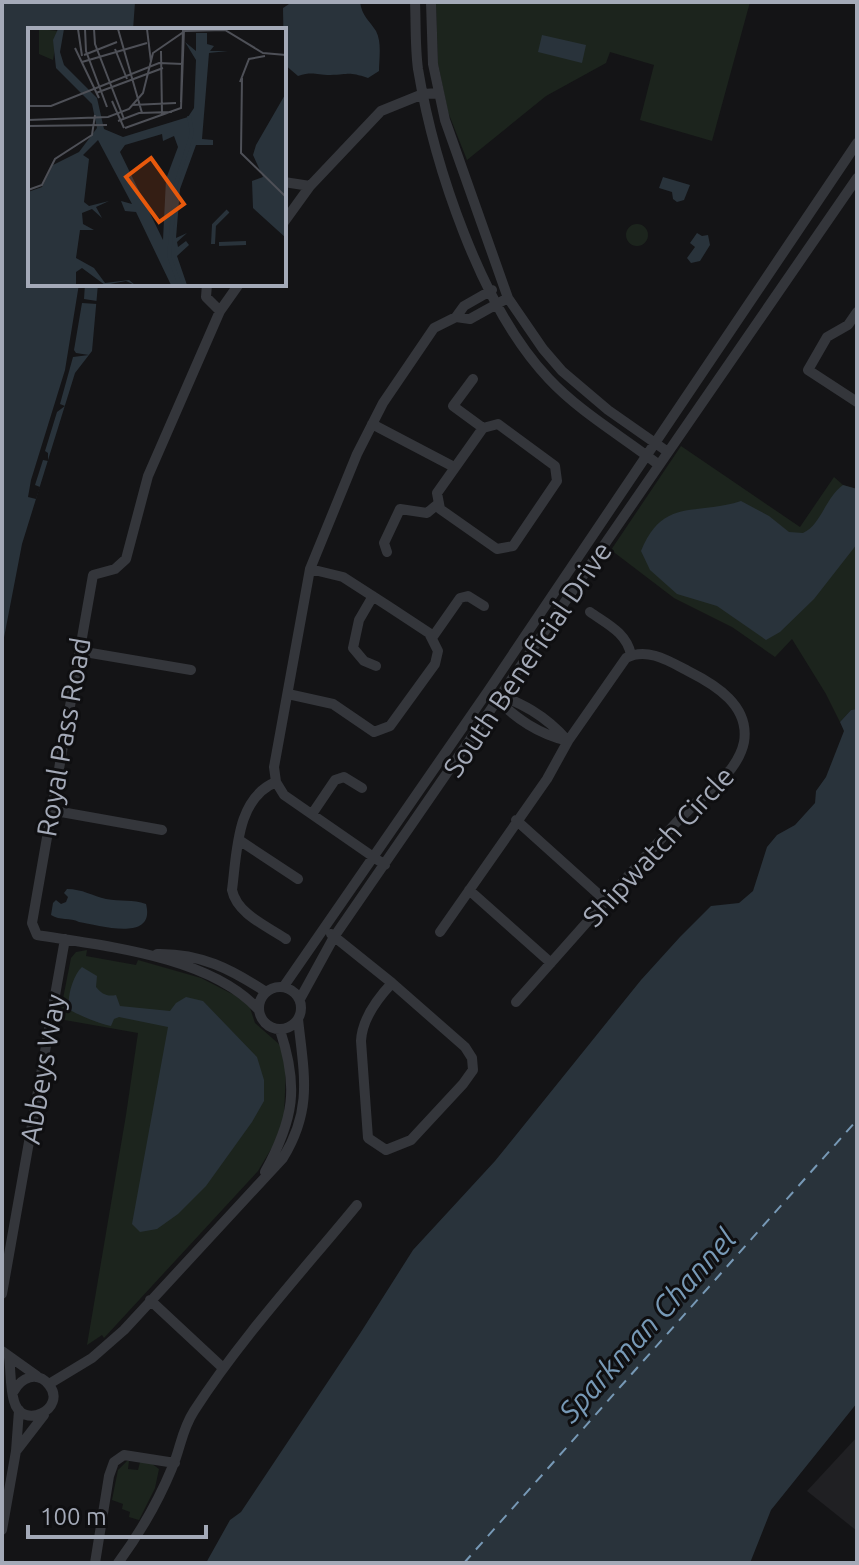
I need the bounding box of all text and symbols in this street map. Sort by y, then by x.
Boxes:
inset map [28,28,286,286]
street label: South Beneficial Drive [437,536,617,782]
street label: Royal Pass Road [30,635,96,839]
street label: Shipwatch Circle [576,760,740,932]
street label: Abbeys Way [14,992,70,1146]
water label: Sparkman Channel [551,1221,743,1429]
scale bar [28,1489,206,1539]
text: 100 m [40,1503,107,1530]

